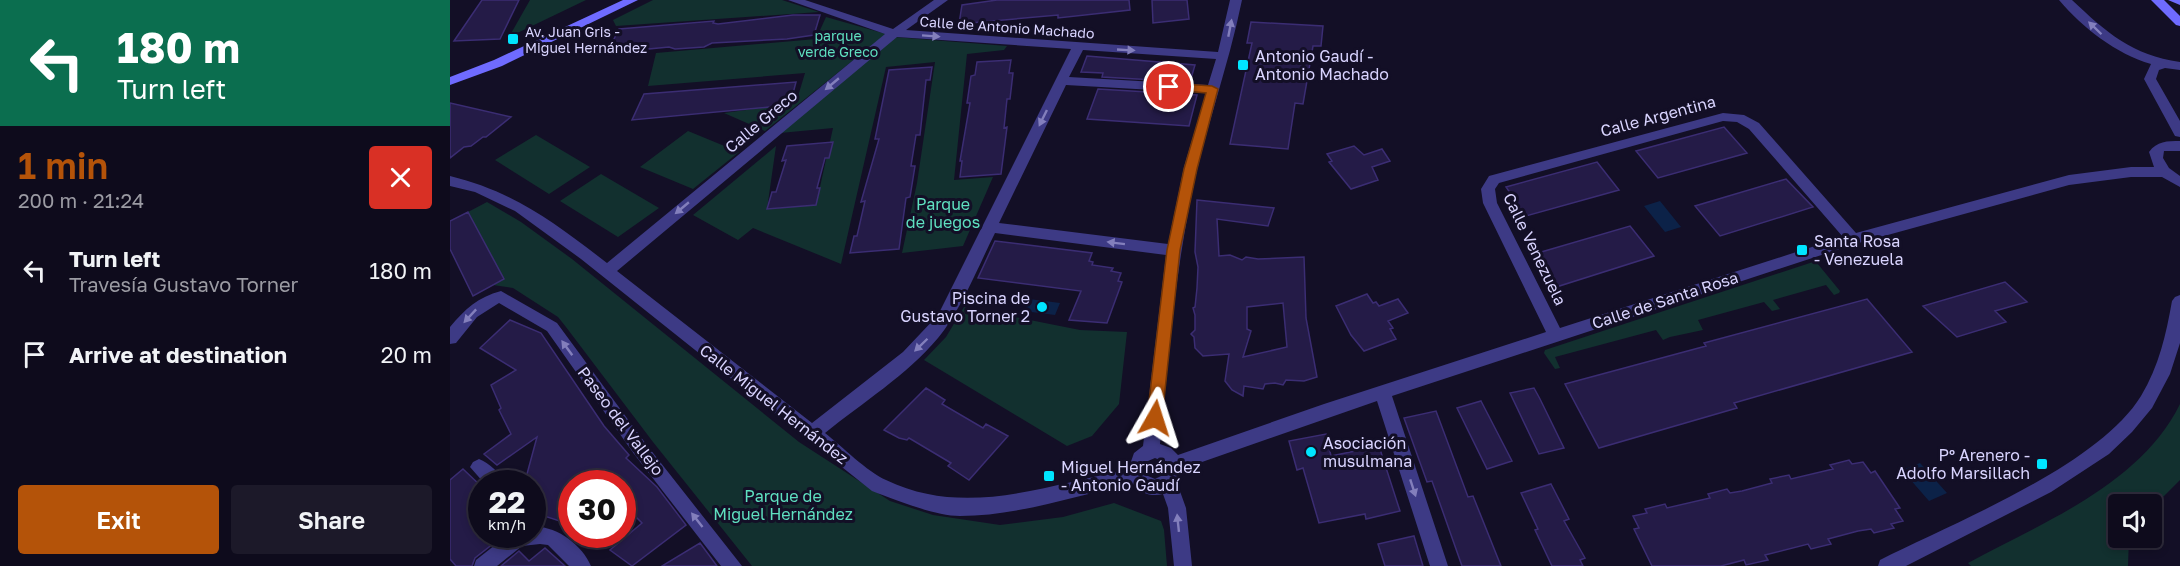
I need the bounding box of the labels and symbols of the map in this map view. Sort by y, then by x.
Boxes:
street label: Calle de Antonio Machado [919,12,1095,42]
one-way arrow [1226,18,1235,37]
one-way arrow [2088,21,2103,35]
place label: Av. Juan Gris - Miguel Hernández [525,23,647,56]
park label: parque verde Greco [798,27,878,60]
marker: Av. Juan Gris - Miguel Hernández [506,32,520,46]
one-way arrow [922,32,941,41]
one-way arrow [1116,45,1135,54]
place label: Antonio Gaudí - Antonio Machado [1255,46,1389,84]
marker: Antonio Gaudí - Antonio Machado [1236,58,1250,72]
pin [1143,61,1194,112]
one-way arrow [824,77,840,90]
street label: Calle Greco [721,85,801,157]
street label: Calle Argentina [1598,91,1718,141]
one-way arrow [1038,110,1048,127]
street label: Calle Venezuela [1499,189,1571,309]
park label: Parque de juegos [906,194,980,232]
one-way arrow [675,201,690,214]
place label: Santa Rosa - Venezuela [1814,231,1904,269]
one-way arrow [1106,238,1125,247]
marker: Santa Rosa - Venezuela [1795,243,1809,257]
street label: Calle de Santa Rosa [1589,267,1741,333]
place label: Piscina de Gustavo Torner 2 [900,288,1030,326]
marker: Piscina de Gustavo Torner 2 [1035,300,1049,314]
one-way arrow [463,308,477,322]
one-way arrow [915,337,929,351]
one-way arrow [561,340,573,356]
street label: Calle Miguel Hernández [696,340,852,468]
street label: Paseo del Vallejo [574,363,668,479]
position arrow [1123,386,1187,450]
place label: Asociación musulmana [1323,433,1412,471]
marker: Asociación musulmana [1304,445,1318,459]
place label: Pº Arenero - Adolfo Marsillach [1896,445,2030,483]
place label: Miguel Hernández - Antonio Gaudí [1061,457,1201,495]
marker: Pº Arenero - Adolfo Marsillach [2035,457,2049,471]
marker: Miguel Hernández - Antonio Gaudí [1042,469,1056,483]
speed limit sign: 30 [558,470,636,548]
one-way arrow [1409,479,1418,497]
park label: Parque de Miguel Hernández [713,486,853,524]
one-way arrow [690,512,703,528]
one-way arrow [1173,513,1183,532]

